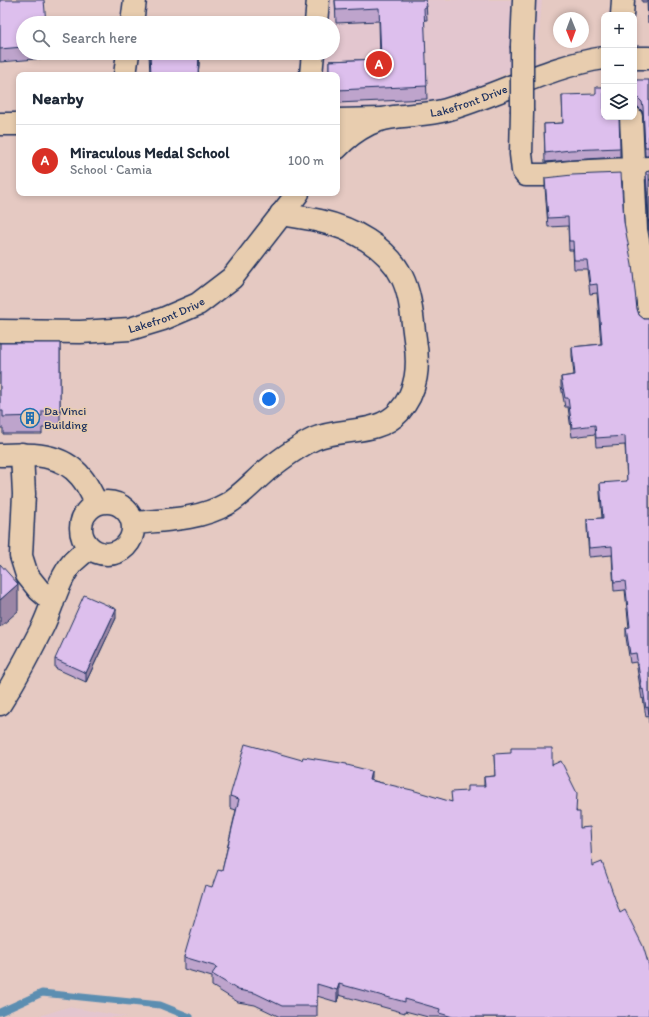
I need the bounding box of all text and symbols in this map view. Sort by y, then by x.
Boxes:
north arrow [553,12,589,48]
map controls [601,12,637,120]
button: + [601,12,637,48]
search box [16,16,340,60]
icon: search [30,27,52,49]
text: Search here [62,29,137,47]
button: − [601,48,637,84]
pin: A [366,49,392,79]
street label: Lakefront Drive [429,82,510,120]
button: layers [601,84,637,120]
text: Nearby [32,88,84,108]
text: Miraculous Medal School [70,144,229,162]
text: A [41,153,49,168]
text: 100 m [288,153,324,168]
text: School · Camia [70,162,152,177]
street label: Lakefront Drive [127,294,208,336]
your location [259,389,279,409]
place label: Da Vinci Building [44,404,88,432]
building icon: Da Vinci Building [19,407,41,429]

